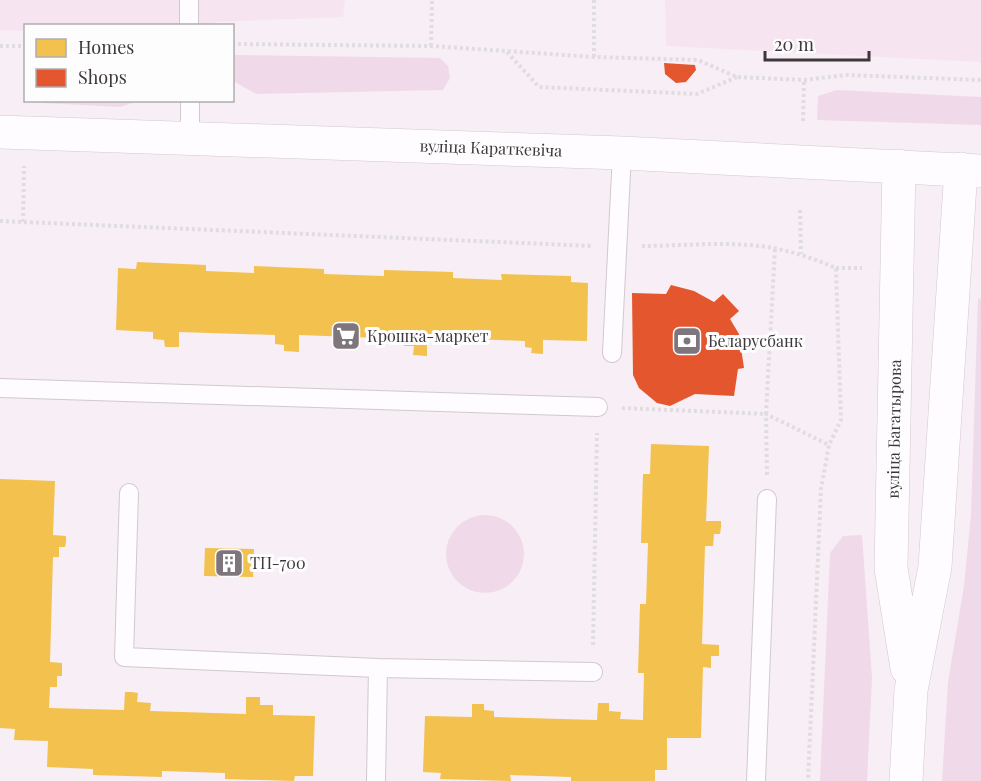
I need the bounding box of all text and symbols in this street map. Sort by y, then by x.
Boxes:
legend [24,24,234,102]
scale bar [765,24,868,62]
text: 20 m [774,32,814,56]
text: Homes [78,35,134,59]
text: Shops [78,65,127,89]
street label: вуліца Караткевіча [419,135,563,160]
supermarket icon: Крошка-маркет [330,320,362,352]
place label: Крошка-маркет [367,325,489,346]
bank icon: Беларусбанк [671,325,703,357]
place label: Беларусбанк [708,330,803,351]
street label: вуліца Багатырова [882,359,905,499]
building icon: ТП-700 [213,547,245,579]
place label: ТП-700 [250,552,306,573]

